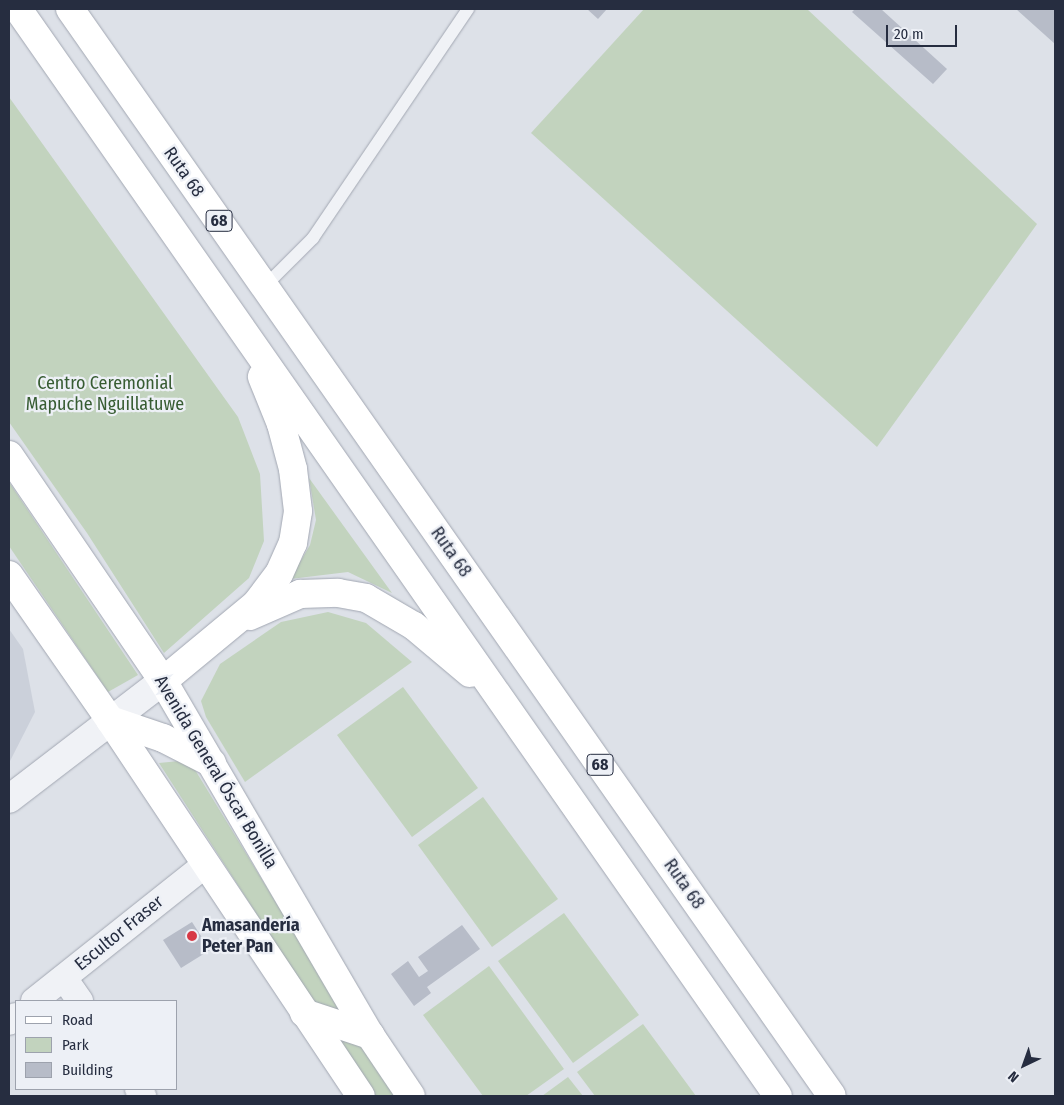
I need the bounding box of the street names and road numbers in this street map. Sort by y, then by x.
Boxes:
street label: Ruta 68 [159,143,209,201]
road number: 68 [205,208,233,235]
street label: Ruta 68 [426,523,476,581]
street label: Avenida General Óscar Bonilla [150,672,282,872]
road number: 68 [586,752,614,778]
street label: Ruta 68 [659,855,709,913]
street label: Escultor Fraser [70,891,168,975]

